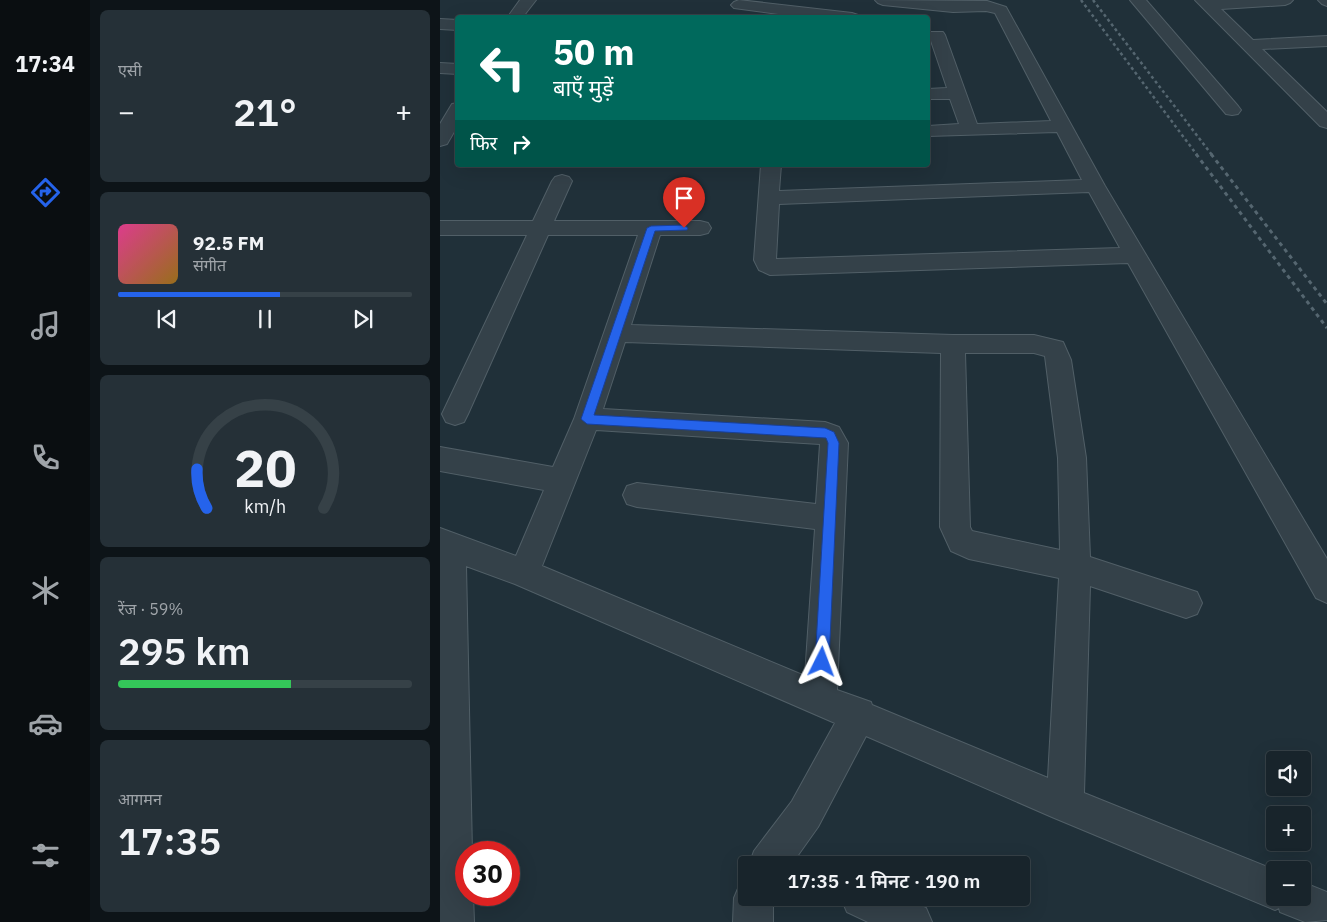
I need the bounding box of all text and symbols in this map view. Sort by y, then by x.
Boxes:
text: 50 m [553,29,635,75]
icon: left [470,35,535,100]
text: 17:34 [15,49,75,78]
text: एसी [118,60,142,80]
text: बाएँ मुड़ें [553,73,614,102]
text: 21° [233,87,297,136]
text: − [118,93,135,130]
text: + [395,93,412,130]
icon: right [507,130,535,158]
text: फिर [470,131,497,155]
icon: directions [28,175,63,210]
pin [663,177,705,228]
icon: arrive [670,184,698,212]
text: 92.5 FM [193,231,264,255]
text: संगीत [193,255,226,275]
icon: previous [153,305,181,333]
icon: pause [251,305,279,333]
icon: next [349,305,377,333]
icon: music [28,308,63,343]
text: 20 [234,434,296,501]
icon: phone [28,440,63,475]
text: km/h [244,495,286,518]
icon: climate [28,573,63,608]
text: रेंज · 59% [118,599,183,619]
text: 295 km [118,626,250,675]
position arrow [795,635,847,687]
icon: car [28,706,63,741]
map controls [1266,751,1311,906]
button: sound [1266,751,1311,796]
text: आगमन [118,789,162,809]
button: + [1266,806,1311,851]
text: 17:35 [118,816,221,865]
icon: filters [28,838,63,873]
speed limit sign: 30 [455,841,520,906]
button: − [1266,861,1311,906]
text: 17:35 · 1 मिनट · 190 m [788,869,980,893]

